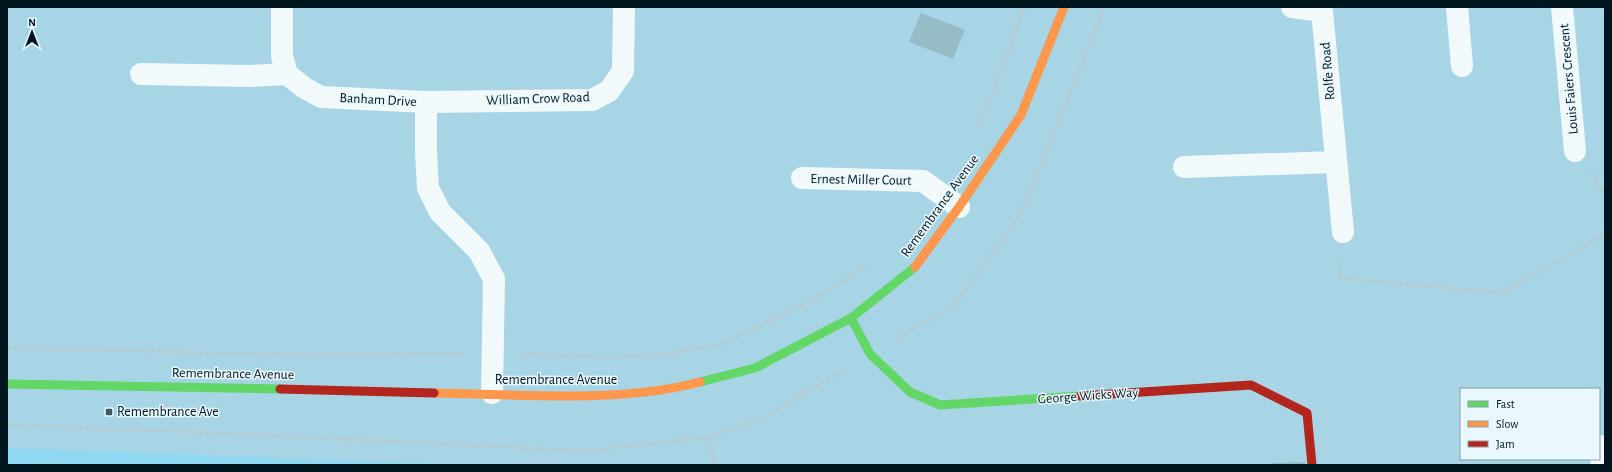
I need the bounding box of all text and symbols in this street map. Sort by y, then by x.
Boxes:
north arrow [12,12,52,52]
text: N [28,17,36,28]
street label: Louis Faiers Crescent [1557,22,1581,135]
street label: Rolfe Road [1318,41,1338,101]
street label: William Crow Road [486,90,590,108]
street label: Banham Drive [339,91,417,109]
street label: Remembrance Avenue [898,152,982,260]
street label: Ernest Miller Court [810,172,912,188]
street label: Remembrance Avenue [172,366,294,382]
street label: Remembrance Avenue [495,373,617,387]
street label: George Wicks Way [1037,386,1139,406]
legend [1460,388,1600,460]
text: Fast [1496,398,1515,410]
place label: Remembrance Ave [117,405,219,419]
marker: Remembrance Ave [104,407,114,417]
text: Slow [1496,418,1518,430]
text: Jam [1496,438,1515,450]

